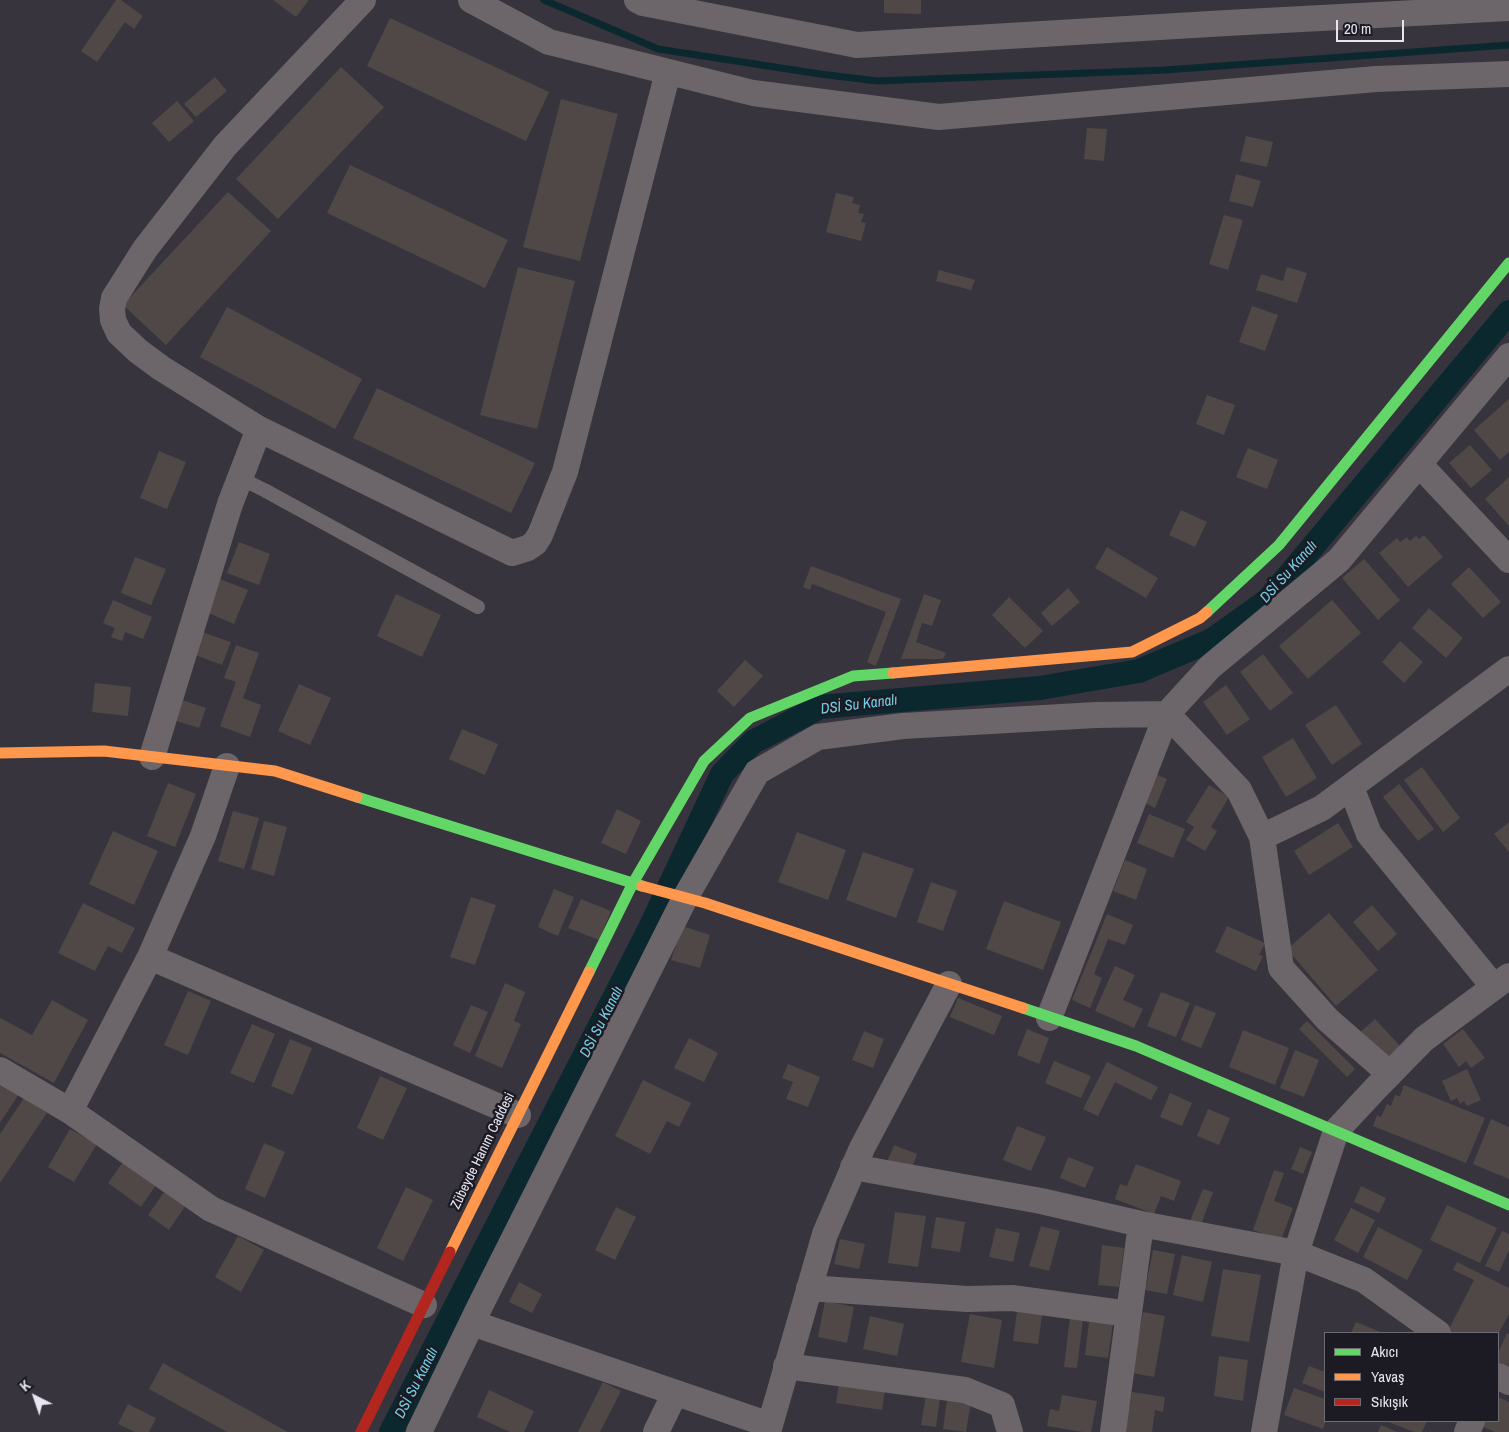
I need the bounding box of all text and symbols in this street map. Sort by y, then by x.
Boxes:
scale bar [1339,10,1406,42]
text: 20 m [1344,18,1371,39]
water label: DSİ Su Kanalı [1256,537,1322,607]
water label: DSİ Su Kanalı [820,691,898,719]
water label: DSİ Su Kanalı [576,983,628,1061]
street label: Zübeyde Hanım Caddesi [447,1090,519,1212]
legend [1324,1332,1499,1422]
text: Akıcı [1371,1341,1398,1362]
water label: DSİ Su Kanalı [391,1344,443,1422]
text: Yavaş [1371,1366,1404,1387]
north arrow [10,1372,60,1422]
text: K [16,1376,34,1395]
text: Sıkışık [1371,1391,1408,1412]

